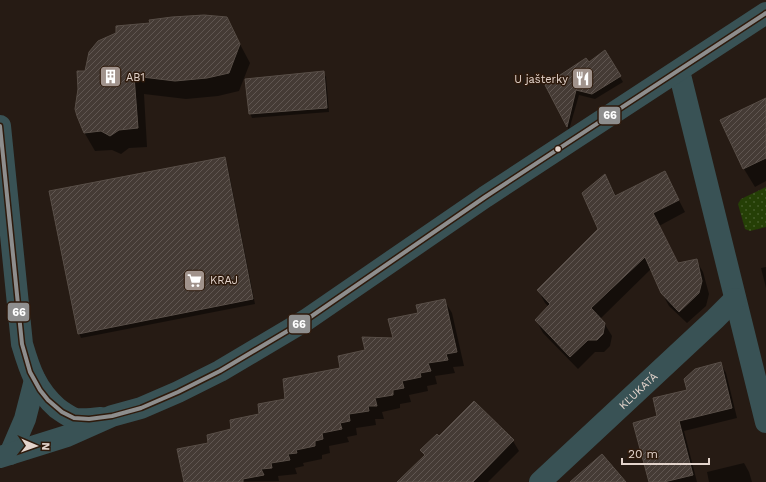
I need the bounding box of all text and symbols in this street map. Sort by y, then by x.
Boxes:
building icon: AB1 [98,64,124,90]
restaurant icon: U jašterky [570,66,596,92]
place label: AB1 [126,71,145,84]
place label: U jašterky [514,73,568,86]
line badge: 66 [598,106,621,125]
text: 66 [603,109,617,122]
unlabelled marker [553,144,563,154]
supermarket icon: KRAJ [182,267,208,293]
place label: KRAJ [210,274,238,287]
line badge: 66 [7,302,30,322]
text: 66 [12,306,26,319]
line badge: 66 [288,314,311,334]
text: 66 [292,318,306,331]
street label: KĽUKATÁ [616,369,660,412]
north arrow [16,426,56,466]
scale bar [622,440,709,466]
text: N [39,442,52,451]
text: 20 m [628,447,658,461]

